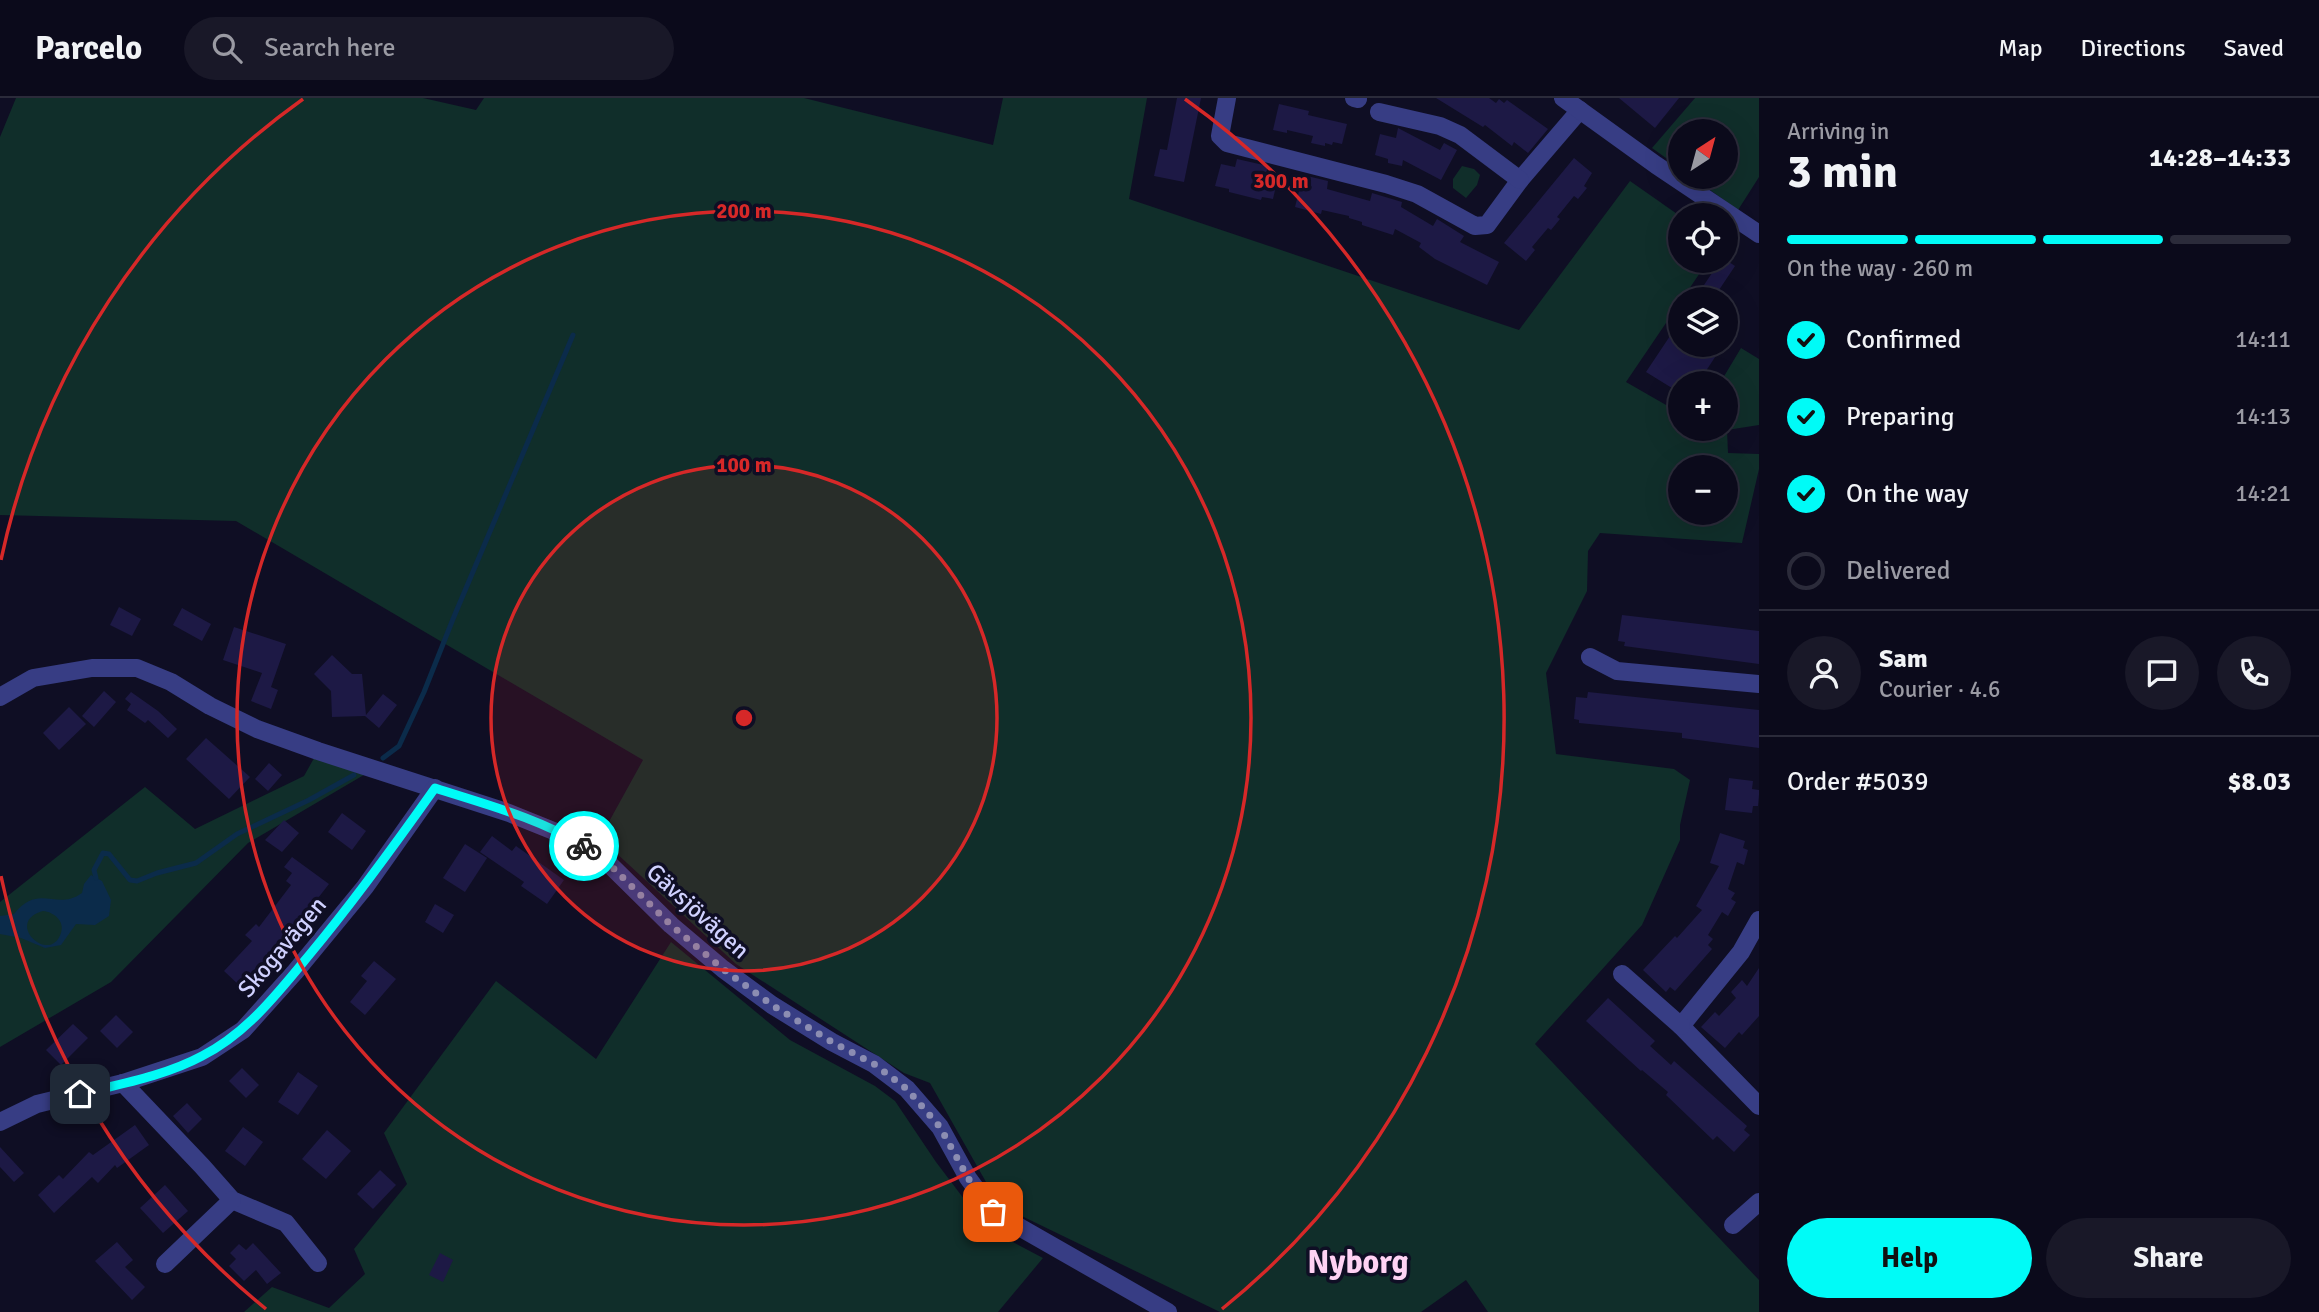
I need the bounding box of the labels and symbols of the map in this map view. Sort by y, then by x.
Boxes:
north arrow [1668,119,1738,189]
text: 300 m [1253,168,1309,194]
text: 200 m [716,198,772,224]
text: 100 m [716,452,772,478]
centre of rings [732,706,756,730]
courier [549,811,619,881]
street label: Gävsjövägen [640,857,756,965]
street label: Skogavägen [231,890,333,1004]
pin [50,1064,110,1124]
pin [963,1182,1023,1242]
district label: Nyborg [1307,1243,1409,1282]

